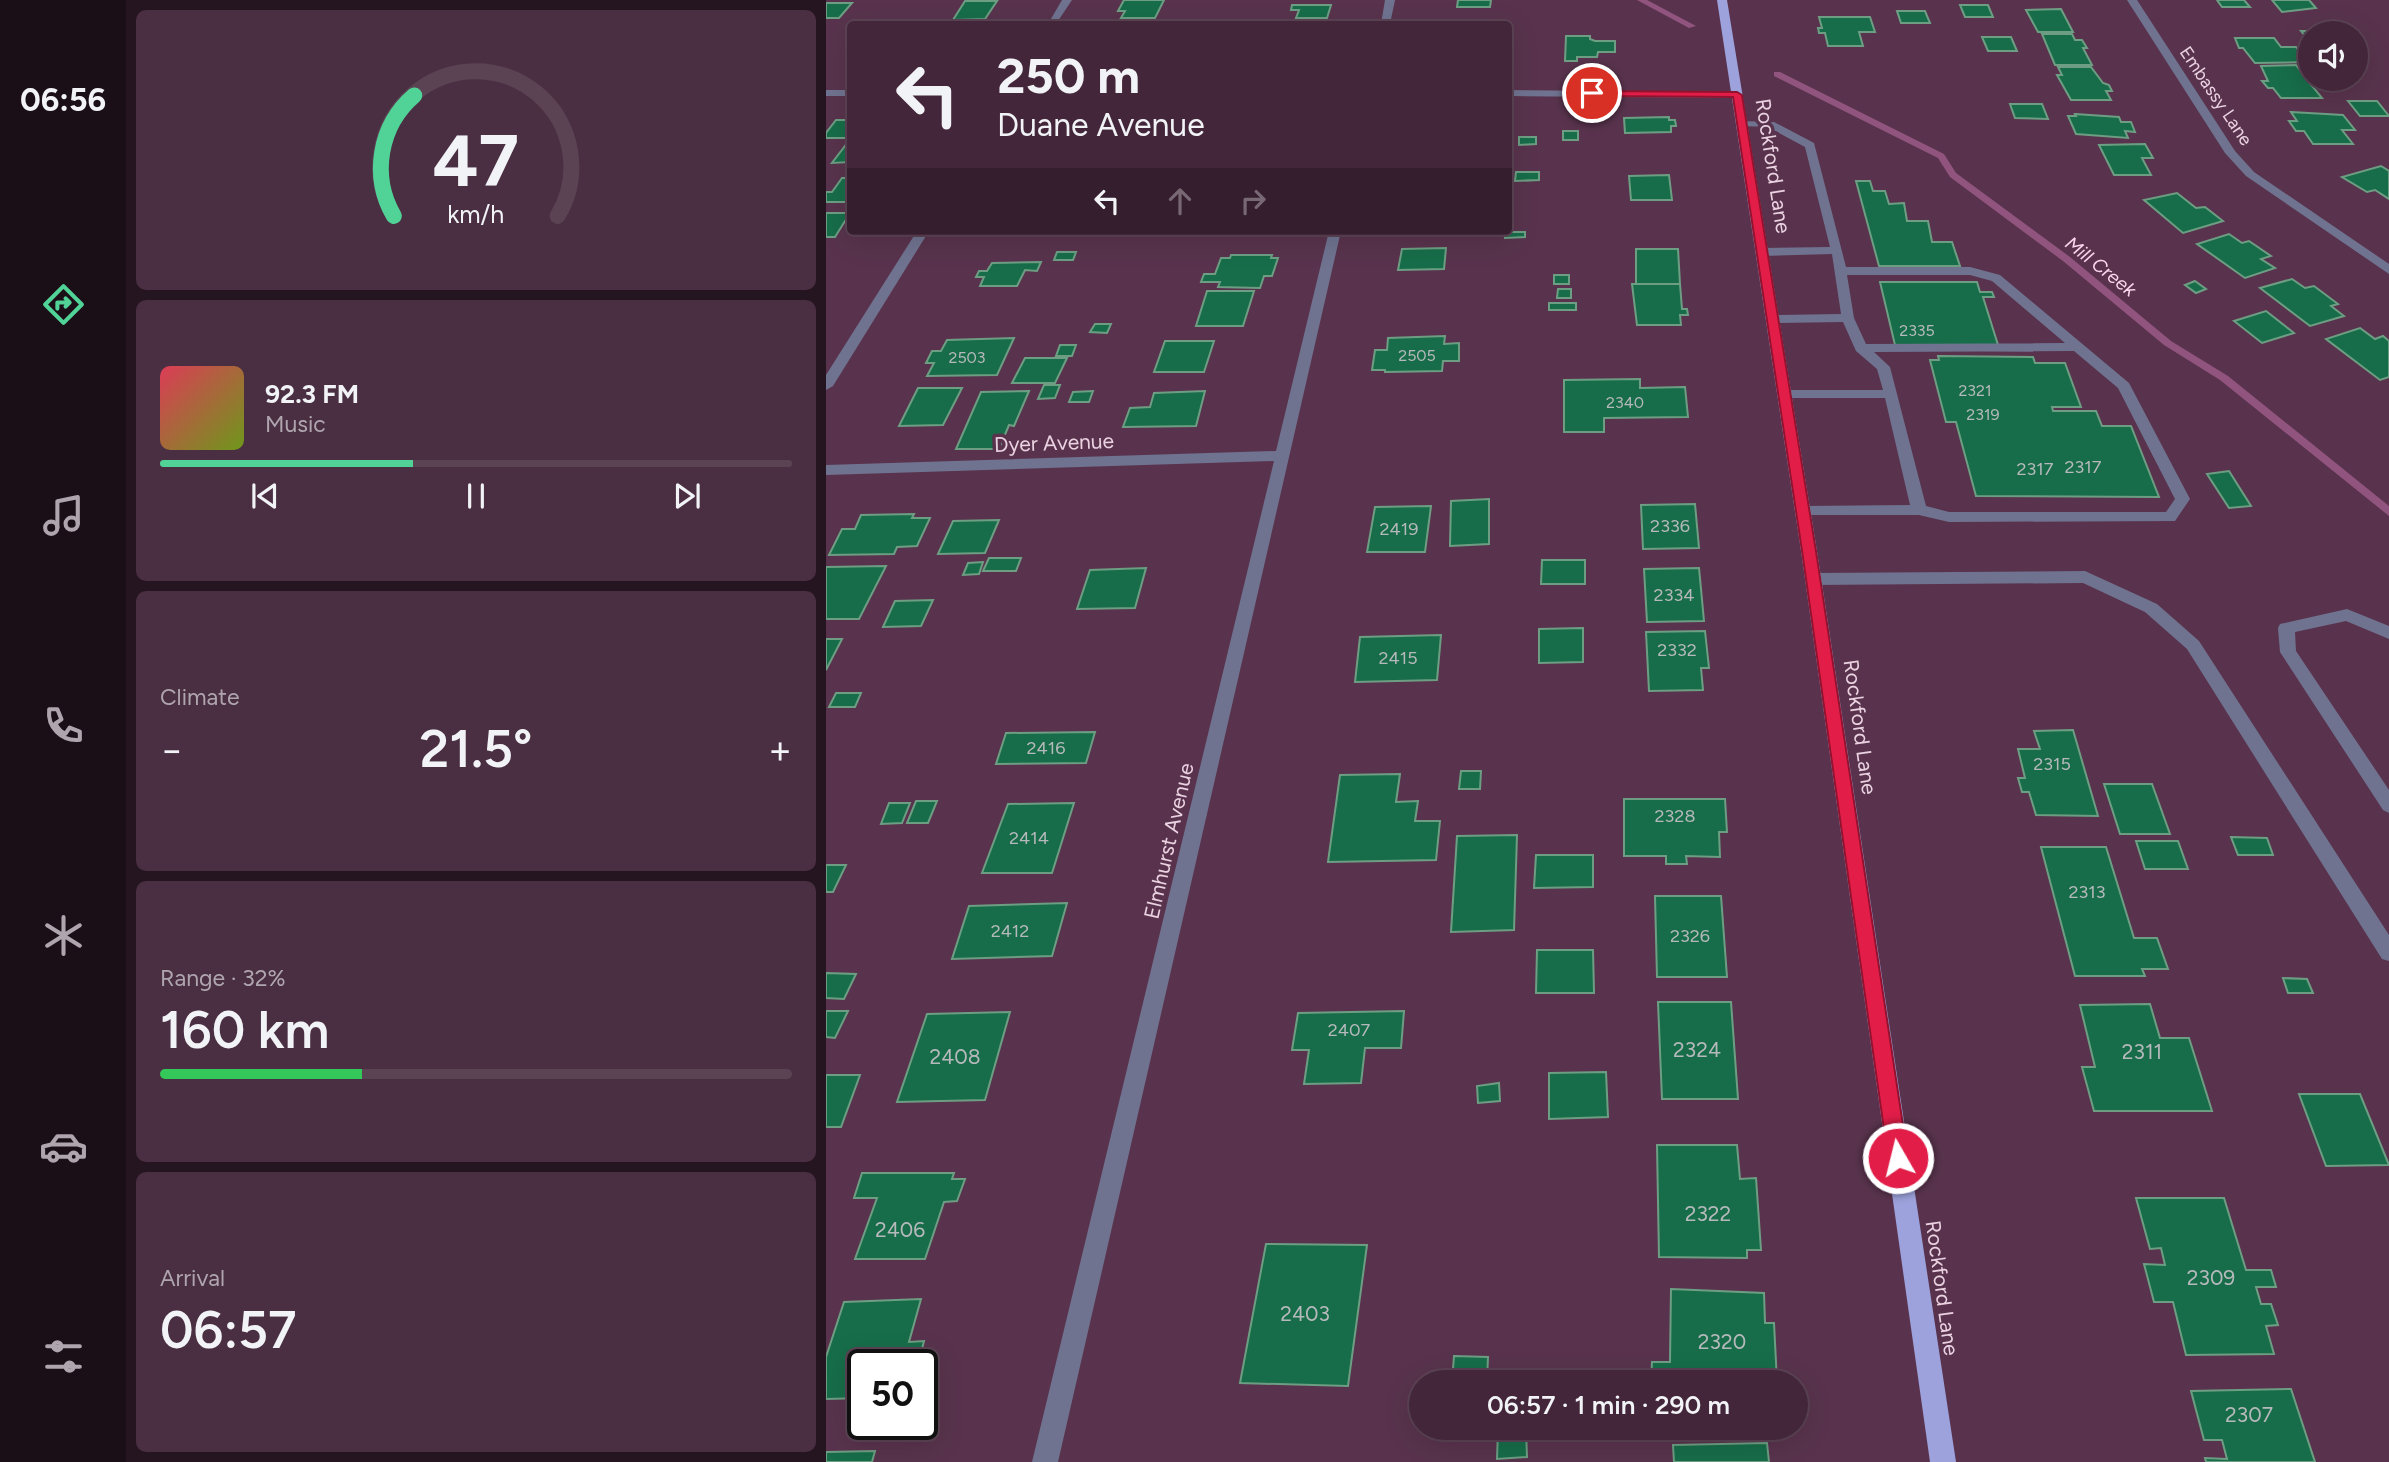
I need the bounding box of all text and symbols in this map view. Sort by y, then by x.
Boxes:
map controls [2298,21,2368,91]
button: sound [2298,21,2368,91]
street label: Embassy Lane [2175,42,2257,150]
text: 250 m [997,46,1140,105]
icon: left [882,49,973,140]
pin [1562,63,1622,123]
icon: arrive [1573,74,1611,112]
text: 06:56 [20,81,106,119]
street label: Rockford Lane [1750,97,1796,235]
text: Duane Avenue [997,106,1205,144]
text: 47 [433,118,519,205]
icon: left [1088,182,1126,220]
icon: ahead [1161,182,1199,220]
icon: right [1234,182,1272,220]
text: km/h [447,199,505,229]
water label: Mill Creek [2061,232,2141,302]
icon: directions [39,280,88,329]
house number: 2335 [1899,321,1935,340]
house number: 2505 [1398,346,1436,365]
house number: 2503 [948,348,986,367]
text: 92.3 FM [265,378,359,410]
house number: 2321 [1958,381,1992,400]
house number: 2340 [1606,393,1644,412]
house number: 2319 [1966,405,2000,424]
text: Music [265,410,326,438]
street label: Dyer Avenue [994,428,1114,457]
house number: 2317 [2065,456,2102,478]
house number: 2317 [2017,458,2054,480]
icon: previous [246,477,284,515]
icon: pause [457,477,495,515]
icon: next [668,477,706,515]
icon: music [39,491,88,540]
house number: 2336 [1650,515,1690,537]
house number: 2419 [1380,518,1418,540]
house number: 2334 [1654,584,1694,606]
house number: 2332 [1657,639,1697,661]
house number: 2415 [1378,647,1418,669]
street label: Rockford Lane [1839,658,1882,796]
text: Climate [160,683,239,711]
icon: phone [39,701,88,750]
text: 21.5° [419,718,533,780]
text: − [160,727,184,773]
text: + [768,727,792,773]
house number: 2416 [1027,737,1065,759]
house number: 2315 [2033,753,2071,775]
street label: Elmhurst Avenue [1138,760,1199,921]
house number: 2328 [1655,805,1695,827]
house number: 2414 [1009,827,1049,849]
house number: 2313 [2068,881,2106,903]
icon: climate [39,911,88,960]
house number: 2412 [991,920,1029,942]
house number: 2326 [1670,925,1710,947]
text: Range · 32% [160,964,286,992]
text: 160 km [160,999,330,1061]
house number: 2407 [1328,1019,1371,1041]
house number: 2324 [1673,1037,1721,1062]
house number: 2311 [2122,1039,2162,1064]
house number: 2408 [929,1044,981,1069]
position arrow [1861,1121,1935,1195]
icon: car [39,1122,88,1171]
house number: 2322 [1685,1201,1731,1226]
house number: 2406 [875,1217,925,1242]
street label: Rockford Lane [1921,1219,1964,1357]
text: Arrival [160,1264,225,1292]
house number: 2309 [2187,1265,2235,1290]
text: 06:57 [160,1299,297,1361]
house number: 2403 [1280,1301,1330,1326]
house number: 2320 [1698,1329,1746,1354]
icon: filters [39,1332,88,1381]
speed limit sign: 50 [847,1349,938,1440]
text: 06:57 · 1 min · 290 m [1487,1389,1730,1421]
house number: 2307 [2225,1402,2273,1427]

